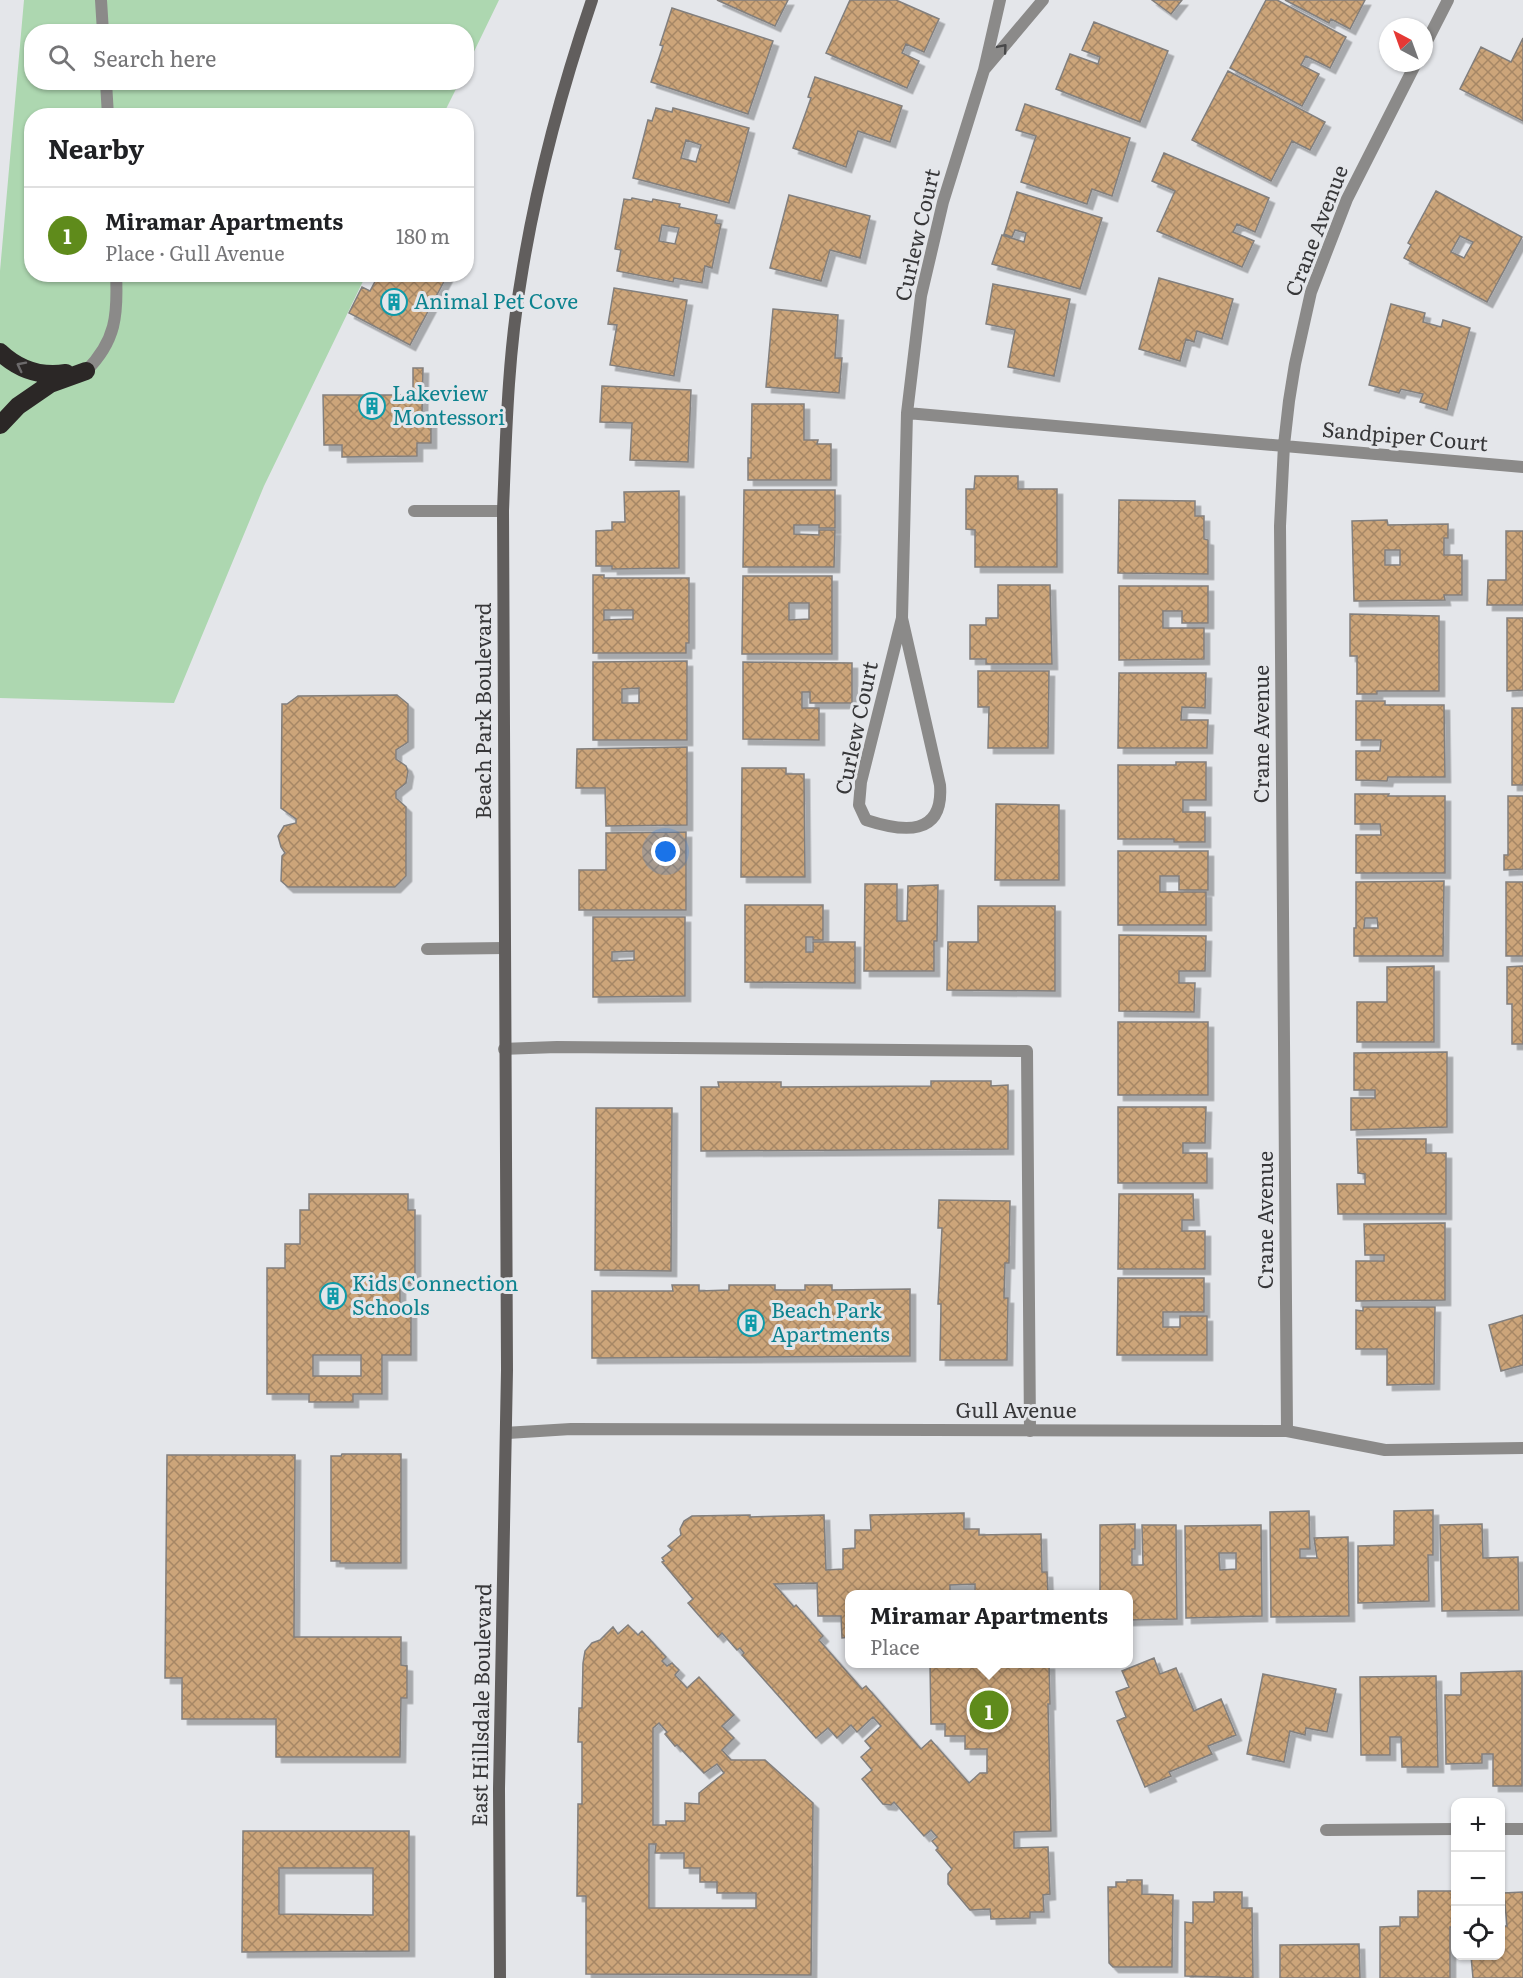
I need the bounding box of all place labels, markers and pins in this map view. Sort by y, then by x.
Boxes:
place label: Animal Pet Cove [414,284,578,315]
building icon: Animal Pet Cove [379,287,409,317]
place label: Lakeview Montessori [392,376,505,431]
building icon: Lakeview Montessori [357,391,387,421]
place label: Kids Connection Schools [352,1266,519,1321]
building icon: Kids Connection Schools [318,1281,348,1311]
place label: Beach Park Apartments [771,1293,890,1348]
building icon: Beach Park Apartments [736,1308,766,1338]
pin: 1 [970,1688,1008,1732]

